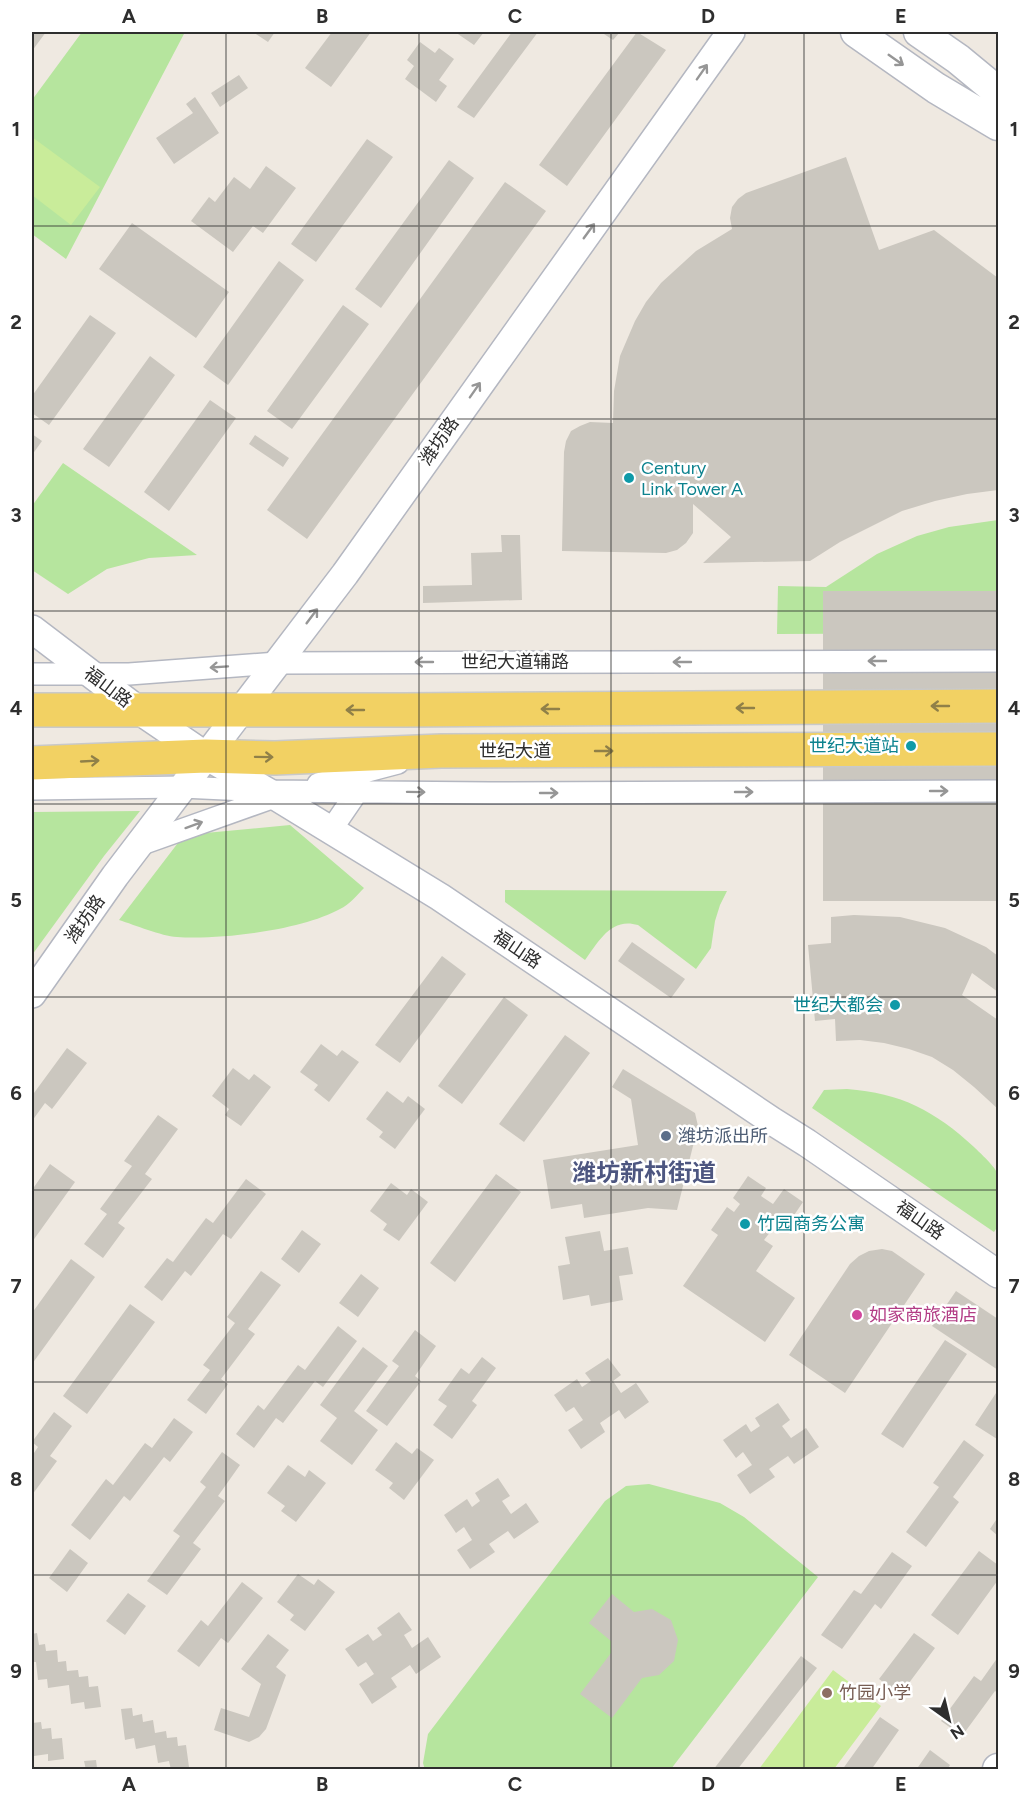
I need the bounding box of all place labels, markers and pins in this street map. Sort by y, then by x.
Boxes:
place label: Century Link Tower A [641,457,743,500]
marker: Century Link Tower A [622,471,636,485]
place label: 世纪大道站 [809,735,899,757]
marker: 世纪大道站 [904,739,918,753]
place label: 世纪大都会 [793,994,883,1016]
marker: 世纪大都会 [888,998,902,1012]
place label: 潍坊派出所 [678,1125,768,1147]
marker: 潍坊派出所 [659,1129,673,1143]
place label: 竹园商务公寓 [757,1213,865,1235]
marker: 竹园商务公寓 [738,1217,752,1231]
place label: 如家商旅酒店 [869,1304,977,1326]
marker: 如家商旅酒店 [850,1308,864,1322]
place label: 竹园小学 [839,1682,911,1704]
marker: 竹园小学 [820,1686,834,1700]

